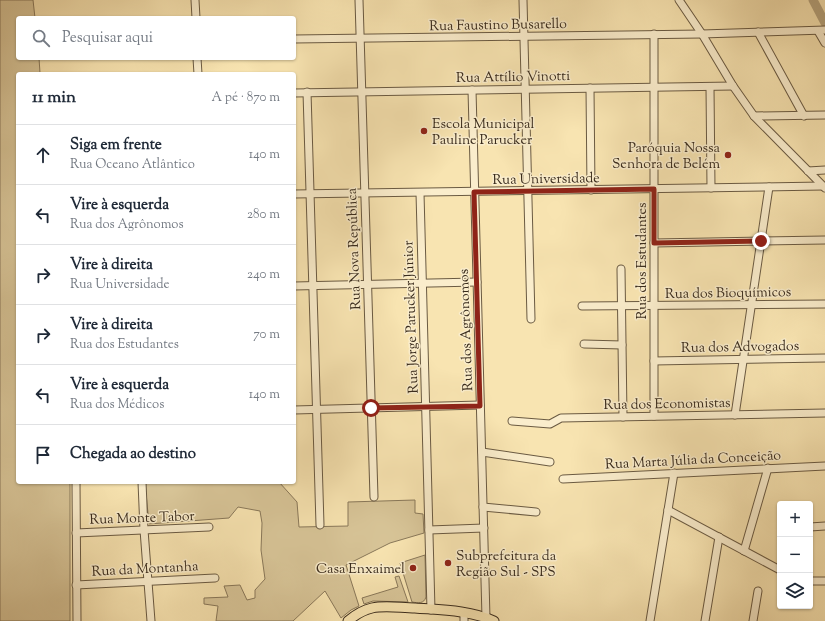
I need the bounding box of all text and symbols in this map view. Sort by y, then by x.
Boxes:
street label: Rua Faustino Busarello [429,15,567,37]
search box [16,16,296,60]
icon: search [30,27,52,49]
text: Pesquisar aqui [62,28,153,49]
street label: Rua Attílio Vinotti [456,67,570,89]
text: 11 min [32,86,76,110]
text: A pé · 870 m [211,89,280,107]
place label: Escola Municipal Pauline Parucker [432,115,535,151]
marker: Escola Municipal Pauline Parucker [419,126,429,136]
text: Siga em frente [70,135,162,156]
place label: Paróquia Nossa Senhora de Belém [612,139,721,175]
icon: ahead [32,144,54,166]
text: 140 m [249,146,280,164]
marker: Paróquia Nossa Senhora de Belém [723,150,733,160]
text: Rua Oceano Atlântico [70,156,195,174]
street label: Rua Universidade [492,169,600,191]
street label: Rua Nova República [343,187,367,310]
text: Vire à esquerda [70,195,169,216]
street label: Rua dos Estudantes [633,202,653,320]
icon: left [32,204,54,226]
text: 280 m [247,206,280,224]
text: Rua dos Agrônomos [70,216,184,234]
route end [752,232,770,250]
street label: Rua Jorge Parucker Júnior [399,239,425,394]
text: Vire à direita [70,255,153,276]
icon: right [32,264,54,286]
text: 240 m [247,266,280,284]
street label: Rua dos Agrônomos [455,268,479,391]
text: Rua Universidade [70,276,170,294]
street label: Rua dos Bioquímicos [665,283,791,305]
text: Vire à direita [70,315,153,336]
icon: right [32,324,54,346]
text: 70 m [253,326,280,344]
text: Rua dos Estudantes [70,336,179,354]
street label: Rua dos Advogados [681,337,799,359]
text: Vire à esquerda [70,375,169,396]
icon: left [32,384,54,406]
text: 140 m [249,386,280,404]
street label: Rua dos Economistas [603,394,731,416]
text: Rua dos Médicos [70,396,164,414]
route start [362,399,380,417]
icon: arrive [32,444,54,466]
text: Chegada ao destino [70,444,196,465]
street label: Rua Marta Júlia da Conceição [605,446,782,476]
map controls [777,501,813,609]
button: + [777,501,813,537]
street label: Rua Monte Tabor [89,507,196,531]
button: − [777,537,813,573]
place label: Subprefeitura da Região Sul - SPS [456,547,557,583]
street label: Rua da Montanha [91,557,200,583]
marker: Subprefeitura da Região Sul - SPS [443,558,453,568]
place label: Casa Enxaimel [316,560,405,580]
marker: Casa Enxaimel [408,563,418,573]
button: layers [777,573,813,609]

